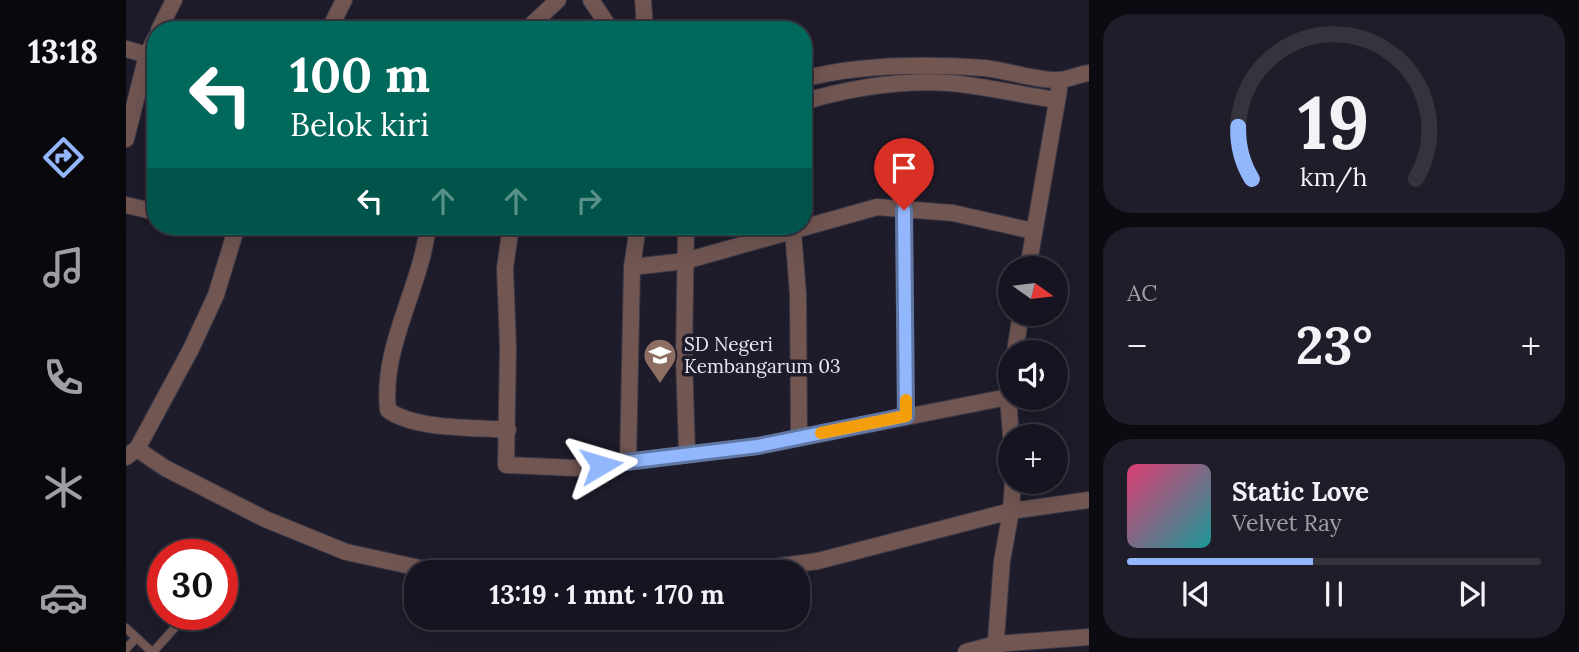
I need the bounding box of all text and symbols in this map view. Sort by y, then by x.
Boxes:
text: 13:18 [28,31,98,72]
text: 100 m [290,43,430,105]
icon: left [175,49,266,140]
text: 19 [1298,77,1370,170]
text: Belok kiri [290,104,429,145]
icon: directions [39,133,88,182]
pin [874,138,934,210]
icon: arrive [885,149,923,187]
text: km/h [1300,161,1368,193]
icon: left [351,182,389,220]
icon: ahead [424,182,462,220]
icon: ahead [497,182,535,220]
icon: right [570,182,608,220]
icon: music [39,243,88,292]
north arrow [998,256,1068,326]
map controls [998,256,1068,494]
text: AC [1127,278,1157,307]
text: 23° [1296,312,1372,378]
text: − [1127,322,1147,370]
text: + [1521,322,1541,370]
place label: SD Negeri Kembangarum 03 [684,332,841,378]
school or university icon: SD Negeri Kembangarum 03 [641,336,679,385]
button: sound [998,340,1068,410]
icon: phone [39,353,88,402]
button: + [998,424,1068,494]
position arrow [564,428,638,502]
icon: climate [39,463,88,512]
text: Static Love [1232,475,1369,508]
text: Velvet Ray [1232,508,1342,537]
speed limit sign: 30 [147,539,238,630]
icon: car [39,573,88,622]
icon: previous [1177,575,1215,613]
icon: pause [1315,575,1353,613]
icon: next [1453,575,1491,613]
text: 13:19 · 1 mnt · 170 m [490,578,724,611]

